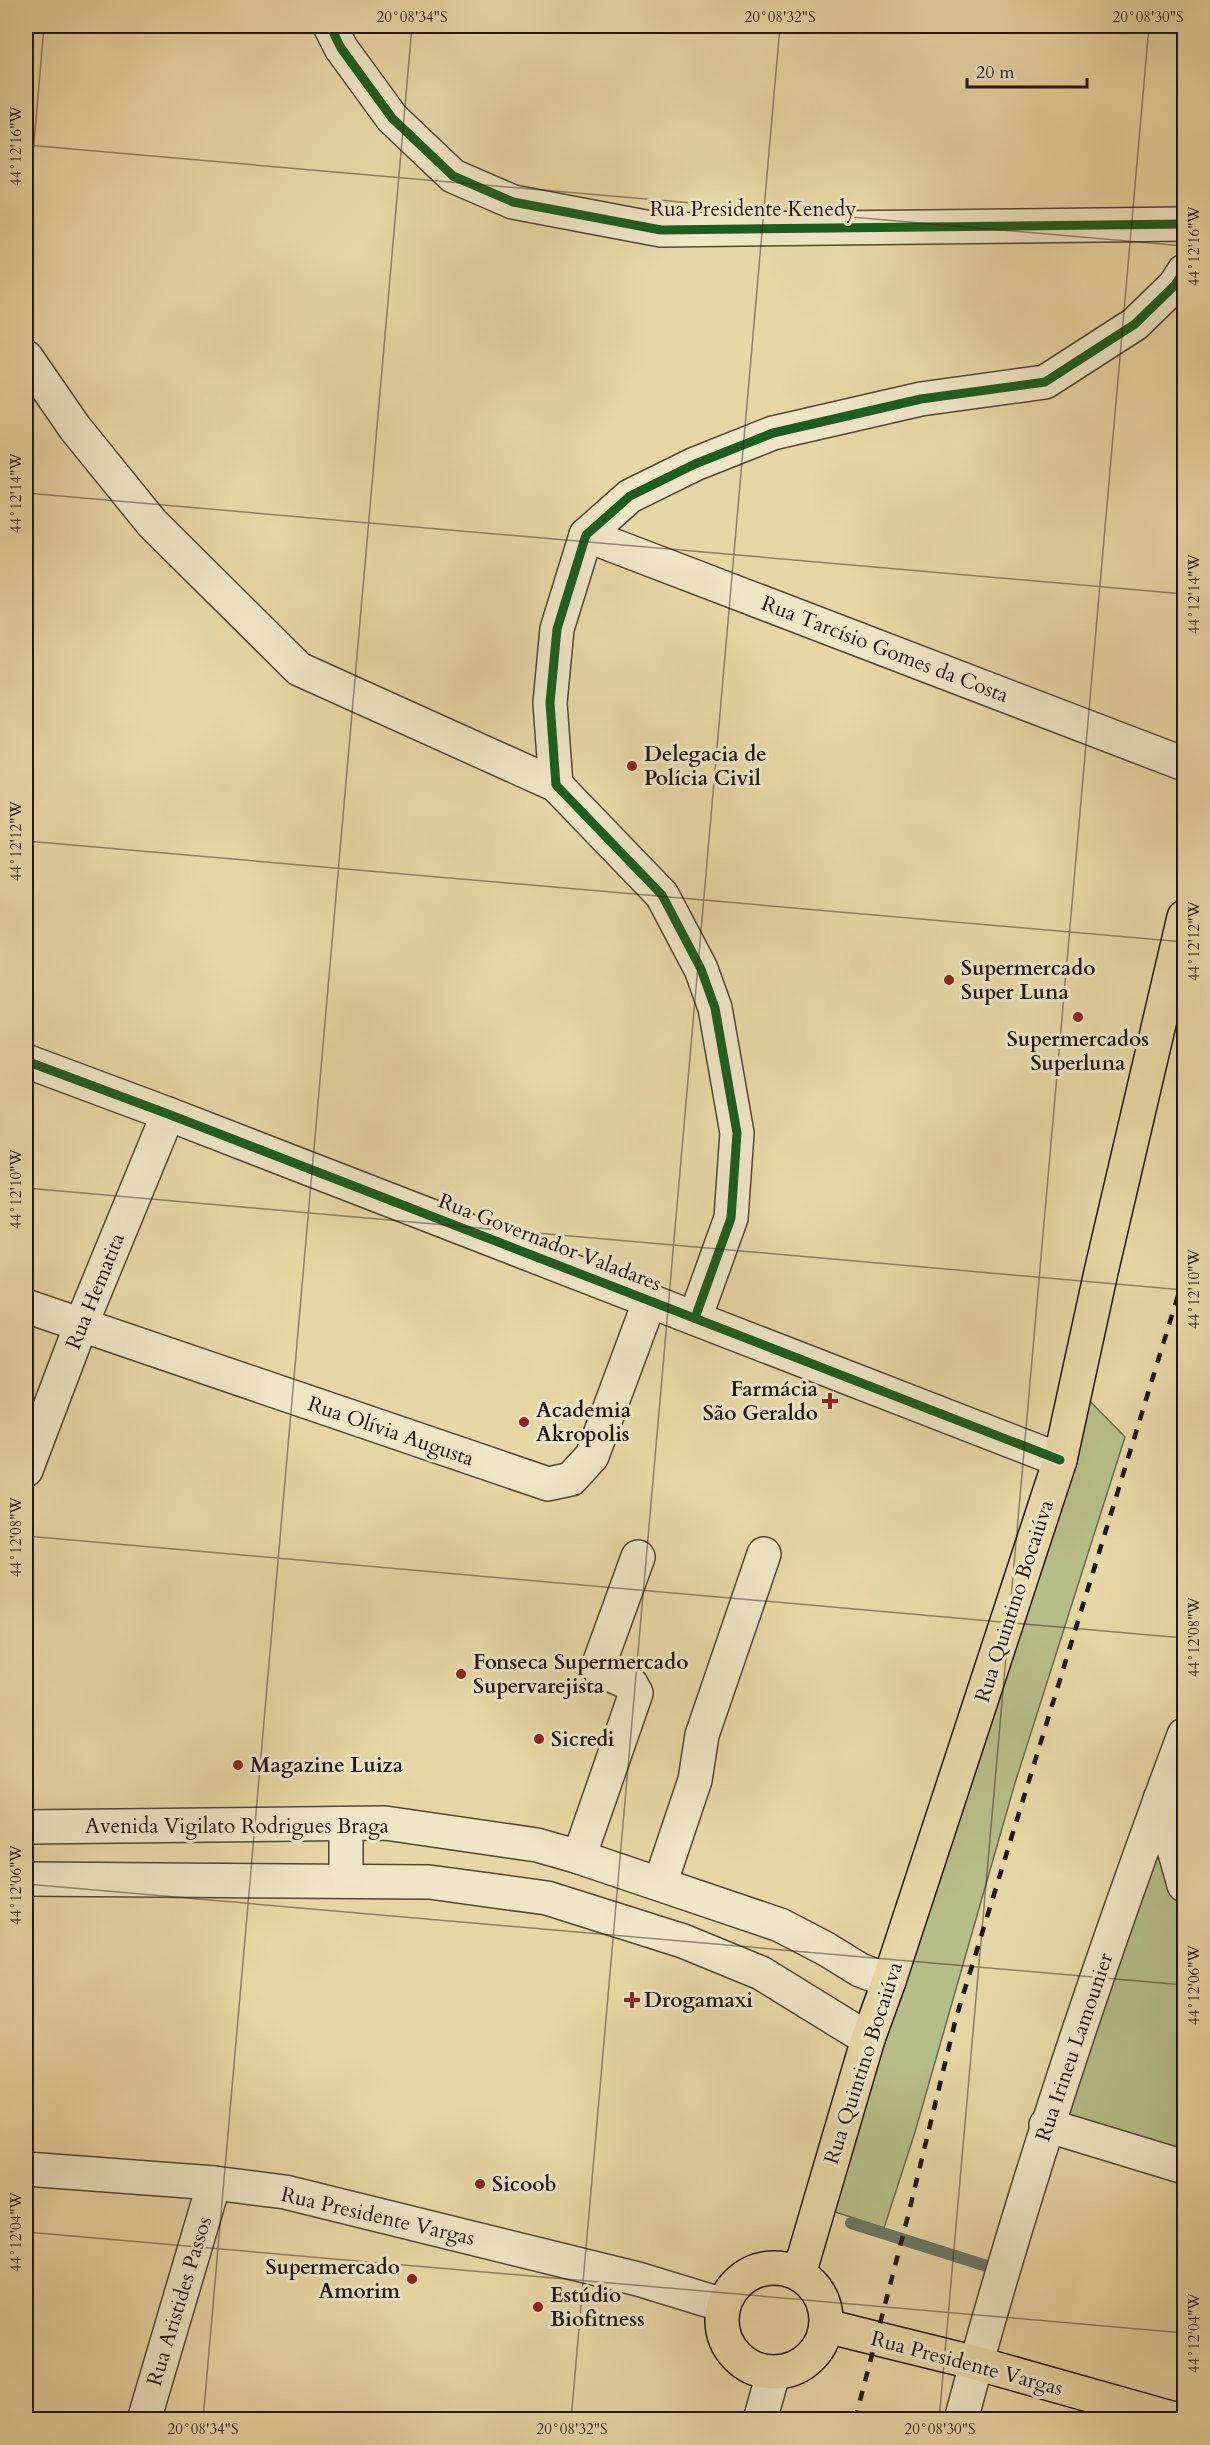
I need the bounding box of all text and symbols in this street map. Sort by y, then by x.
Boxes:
text: 20°08'34"S [377,7,447,27]
text: 20°08'32"S [745,7,815,27]
text: 20°08'30"S [1113,7,1183,27]
scale bar [967,51,1087,89]
text: 20 m [976,60,1015,85]
text: 44°12'16"W [6,106,26,186]
street label: Rua Presidente Kenedy [650,195,856,224]
text: 44°12'16"W [1184,206,1204,286]
text: 44°12'14"W [6,453,26,533]
text: 44°12'14"W [1184,554,1204,634]
street label: Rua Tarcísio Gomes da Costa [757,589,1012,710]
place label: Delegacia de Polícia Civil [644,740,767,793]
marker: Delegacia de Polícia Civil [625,759,639,773]
text: 44°12'12"W [6,801,26,881]
text: 44°12'12"W [1184,901,1204,981]
place label: Supermercado Super Luna [961,954,1096,1007]
marker: Supermercado Super Luna [942,973,956,987]
marker: Supermercados Superluna [1071,1010,1085,1024]
place label: Supermercados Superluna [1007,1025,1149,1078]
text: 44°12'10"W [6,1149,26,1229]
street label: Rua Governador Valadares [434,1186,666,1298]
street label: Rua Hematita [59,1229,132,1354]
text: 44°12'10"W [1184,1249,1204,1329]
place label: Farmácia São Geraldo [703,1375,819,1428]
street label: Rua Olívia Augusta [304,1389,478,1473]
marker: Farmácia São Geraldo [823,1394,837,1408]
place label: Academia Akropolis [536,1396,632,1449]
marker: Academia Akropolis [517,1415,531,1429]
street label: Rua Quintino Bocaiúva [968,1496,1061,1706]
text: 44°12'08"W [6,1497,26,1577]
text: 44°12'08"W [1184,1597,1204,1677]
place label: Fonseca Supermercado Supervarejista [473,1648,688,1701]
marker: Fonseca Supermercado Supervarejista [454,1667,468,1681]
place label: Sicredi [551,1725,615,1754]
marker: Sicredi [532,1732,546,1746]
place label: Magazine Luiza [250,1751,404,1780]
marker: Magazine Luiza [231,1758,245,1772]
street label: Avenida Vigilato Rodrigues Braga [85,1812,389,1841]
text: 44°12'06"W [6,1845,26,1925]
text: 44°12'06"W [1184,1945,1204,2025]
street label: Rua Irineu Lamounier [1029,1949,1120,2145]
street label: Rua Quintino Bocaiúva [817,1958,910,2168]
place label: Drogamaxi [644,1986,753,2015]
marker: Drogamaxi [625,1993,639,2007]
place label: Sicoob [492,2170,557,2199]
marker: Sicoob [473,2177,487,2191]
street label: Rua Presidente Vargas [278,2180,478,2253]
text: 44°12'04"W [6,2192,26,2272]
street label: Rua Aristides Passos [140,2213,219,2390]
place label: Supermercado Amorim [266,2253,401,2306]
marker: Supermercado Amorim [405,2272,419,2286]
place label: Estúdio Biofitness [550,2281,645,2334]
text: 44°12'04"W [1184,2293,1204,2373]
marker: Estúdio Biofitness [531,2300,545,2314]
street label: Rua Presidente Vargas [868,2324,1066,2403]
text: 20°08'34"S [168,2419,238,2439]
text: 20°08'32"S [537,2419,607,2439]
text: 20°08'30"S [905,2419,975,2439]

